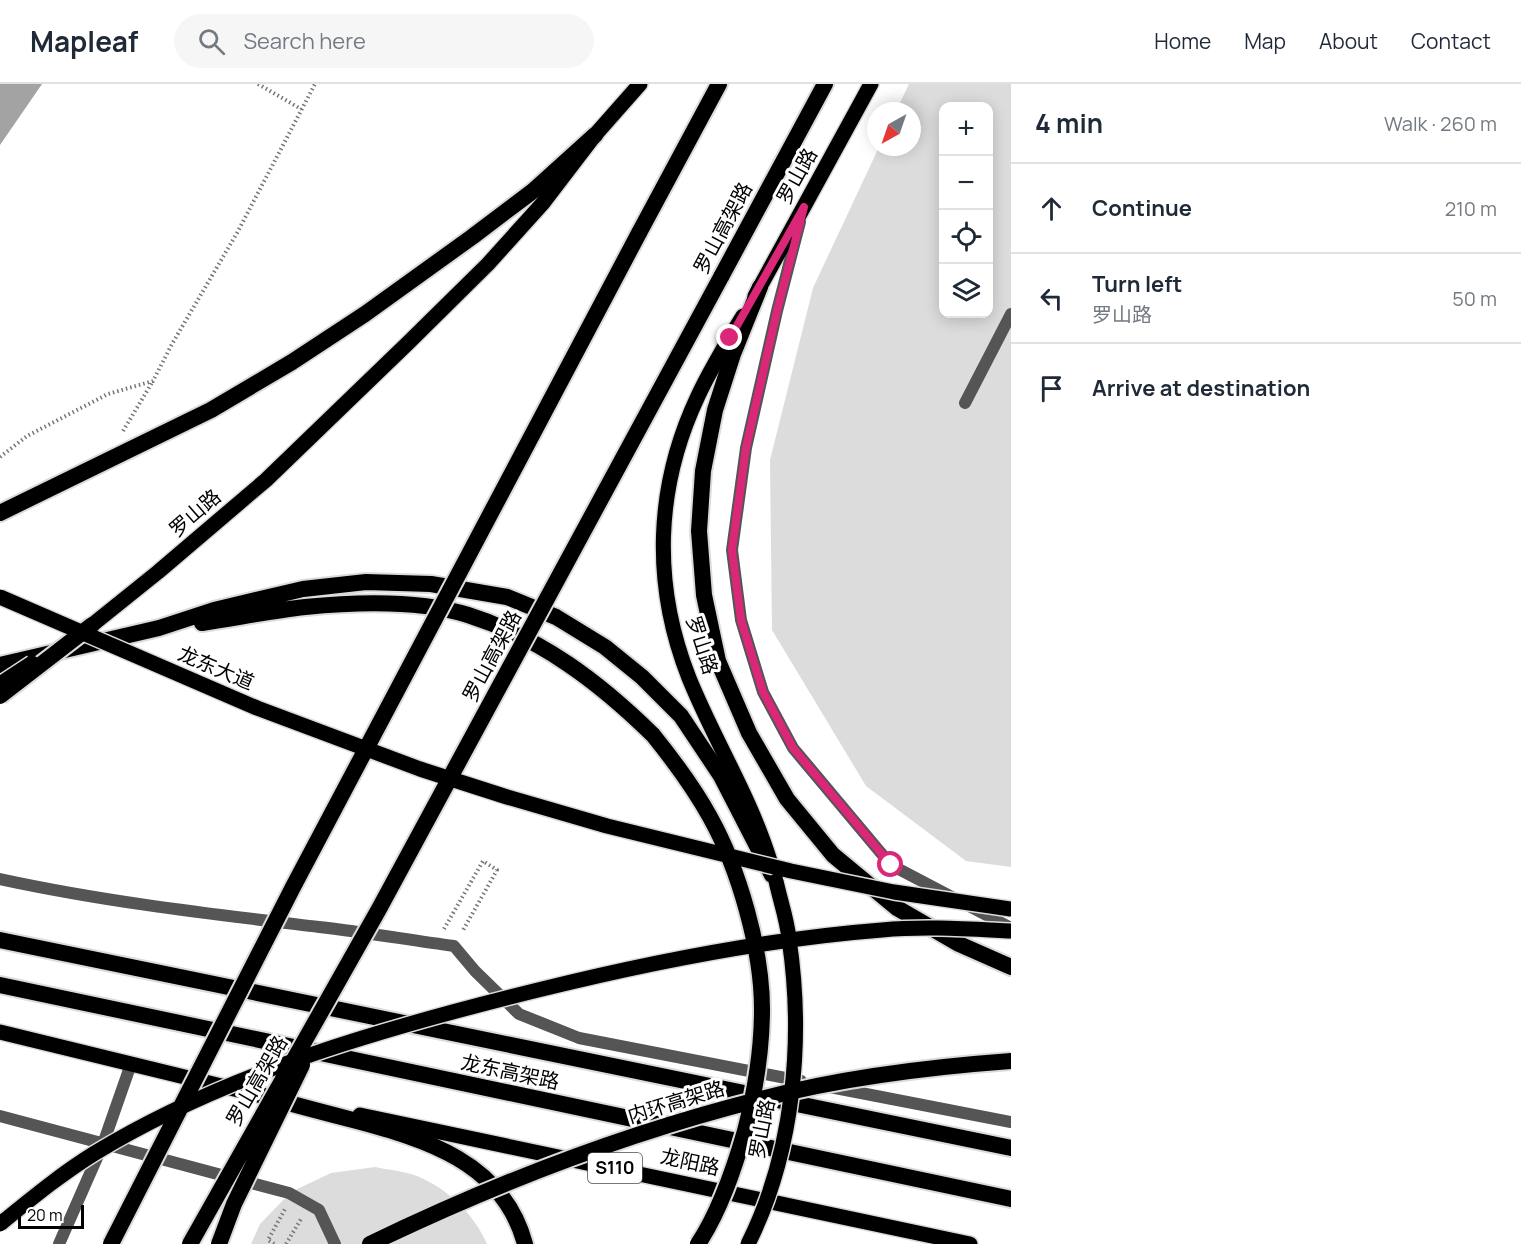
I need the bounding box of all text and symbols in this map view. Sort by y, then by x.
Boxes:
search box [174,14,594,68]
text: Mapleaf [30,22,138,60]
icon: search [195,25,228,58]
text: Search here [243,26,366,56]
text: Home [1154,27,1211,55]
text: Map [1244,27,1286,55]
text: About [1319,27,1378,55]
text: Contact [1411,27,1491,55]
north arrow [867,102,921,156]
map controls [939,102,993,318]
button: + [939,102,993,156]
text: 4 min [1035,105,1103,141]
text: Walk · 260 m [1384,110,1497,137]
street label: 罗山路 [770,143,823,209]
button: − [939,156,993,210]
street label: 罗山高架路 [687,177,758,278]
icon: ahead [1035,192,1068,225]
text: Continue [1092,193,1192,223]
text: 210 m [1445,195,1497,222]
button: locate [939,210,993,264]
button: layers [939,264,993,318]
text: Turn left [1092,269,1182,299]
icon: left [1035,282,1068,315]
text: 50 m [1452,285,1497,312]
text: 罗山路 [1092,301,1152,328]
route end [716,324,742,350]
icon: arrive [1035,372,1068,405]
text: Arrive at destination [1092,373,1310,403]
street label: 罗山路 [163,483,226,542]
street label: 罗山高架路 [456,605,527,706]
street label: 罗山路 [680,612,725,678]
street label: 龙东大道 [174,639,258,696]
route start [877,851,903,877]
street label: 罗山高架路 [220,1031,293,1131]
street label: 龙东高架路 [458,1048,562,1095]
street label: 内环高架路 [624,1074,728,1129]
street label: 罗山路 [743,1097,780,1161]
street label: 龙阳路 [658,1142,722,1181]
road number: S110 [588,1153,642,1183]
scale bar [18,1202,84,1230]
text: 20 m [27,1204,63,1226]

